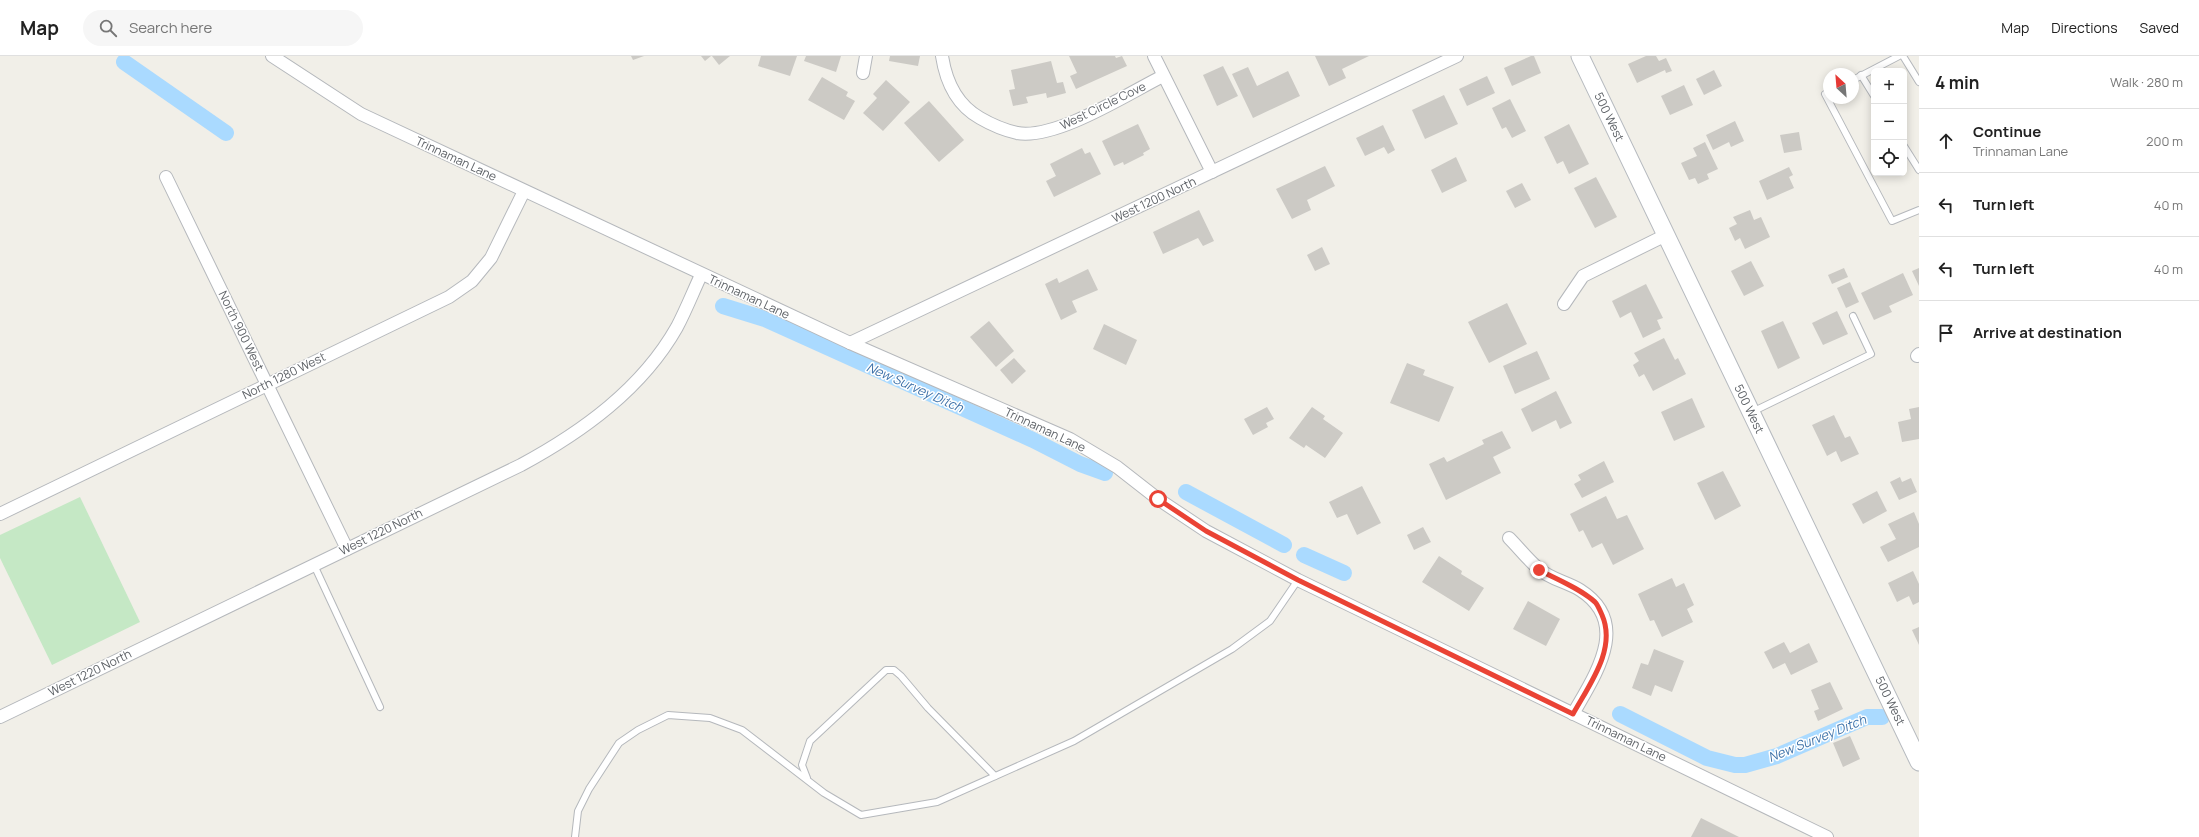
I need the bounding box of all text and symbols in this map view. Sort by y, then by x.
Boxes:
search box [83,10,363,46]
text: Map [20,15,59,41]
icon: search [97,17,119,39]
text: Search here [129,17,212,38]
text: Map [2001,18,2029,37]
text: Directions [2051,18,2118,37]
text: Saved [2140,18,2179,37]
north arrow [1823,68,1859,104]
map controls [1871,68,1907,176]
button: + [1871,68,1907,104]
text: 4 min [1935,71,1979,94]
text: Walk · 280 m [2110,73,2183,91]
street label: West Circle Cove [1057,77,1149,134]
street label: 500 West [1590,89,1629,144]
button: − [1871,104,1907,140]
text: Continue [1973,121,2041,142]
icon: ahead [1935,130,1957,152]
street label: Trinnaman Lane [413,132,500,185]
text: 200 m [2146,132,2183,150]
button: locate [1871,140,1907,176]
text: Trinnaman Lane [1973,142,2068,160]
street label: West 1200 North [1109,173,1199,227]
icon: left [1935,194,1957,216]
text: Turn left [1973,194,2035,215]
text: 40 m [2154,196,2183,214]
icon: left [1935,258,1957,280]
text: Turn left [1973,258,2035,279]
text: 40 m [2154,260,2183,278]
street label: Trinnaman Lane [706,270,793,323]
street label: North 900 West [215,288,268,374]
icon: arrive [1935,322,1957,344]
text: Arrive at destination [1973,322,2122,343]
street label: North 1280 West [239,348,328,403]
water label: New Survey Ditch [864,358,967,417]
street label: 500 West [1730,381,1769,436]
street label: Trinnaman Lane [1002,403,1089,456]
route start [1149,490,1167,508]
street label: West 1220 North [336,504,425,559]
route end [1530,561,1548,579]
street label: West 1220 North [45,645,134,700]
street label: 500 West [1871,673,1910,728]
water label: New Survey Ditch [1765,710,1870,766]
street label: Trinnaman Lane [1583,712,1669,765]

